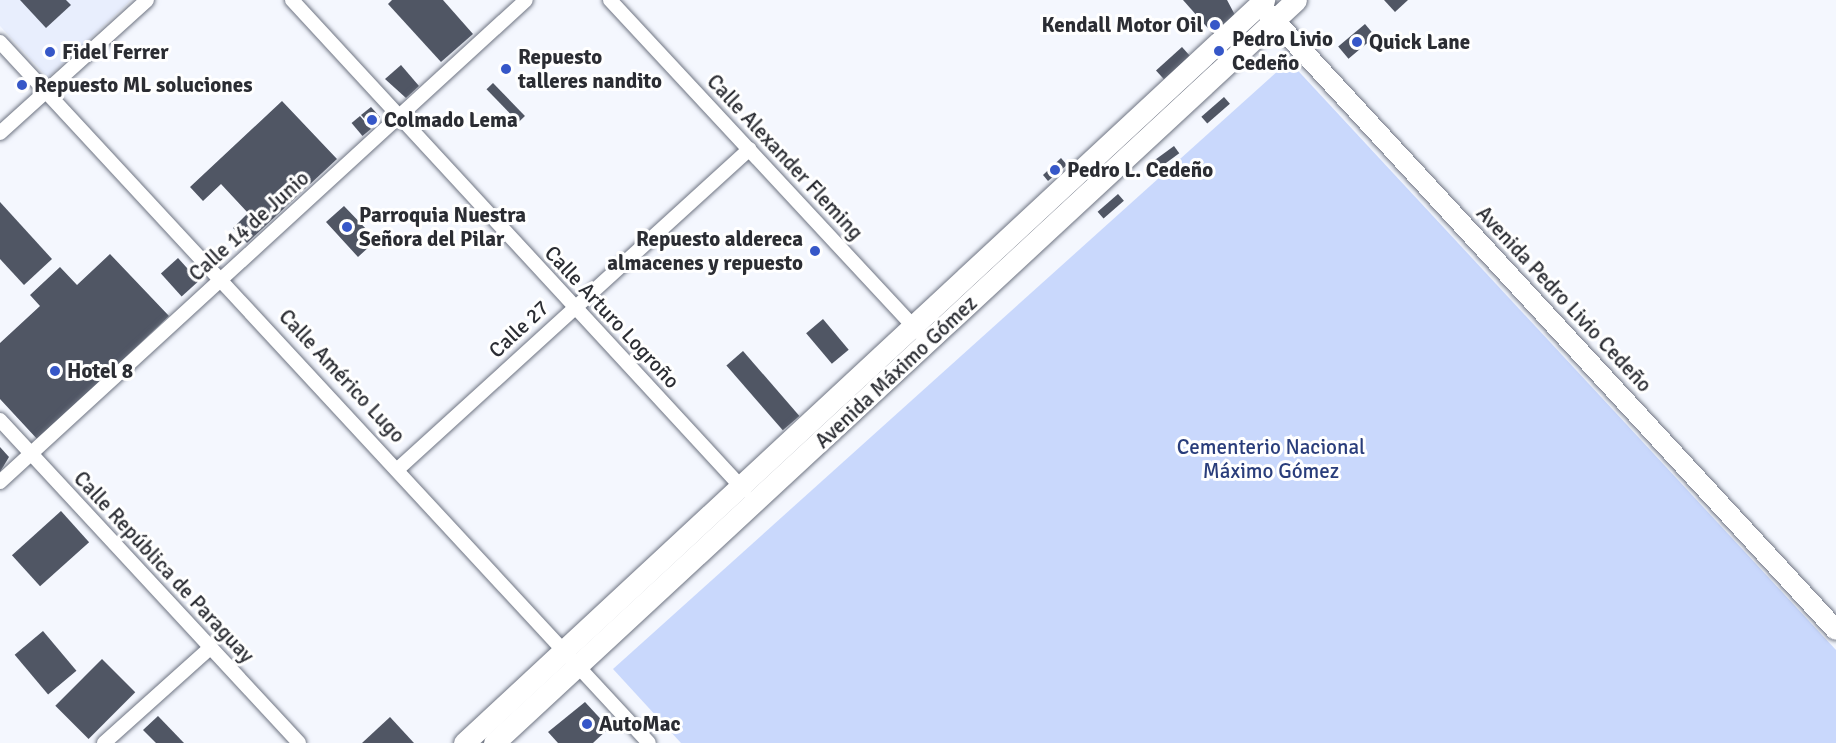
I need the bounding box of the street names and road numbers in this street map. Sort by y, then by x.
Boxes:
street label: Calle Alexander Fleming [702,69,868,245]
street label: Calle 14 de Junio [184,166,314,286]
street label: Avenida Pedro Livio Cedeño [1471,201,1657,397]
street label: Calle Arturo Logroño [539,240,685,394]
street label: Avenida Máximo Gómez [810,290,982,454]
street label: Calle 27 [484,295,554,363]
street label: Calle Américo Lugo [274,304,410,448]
street label: Calle República de Paraguay [69,466,259,668]

